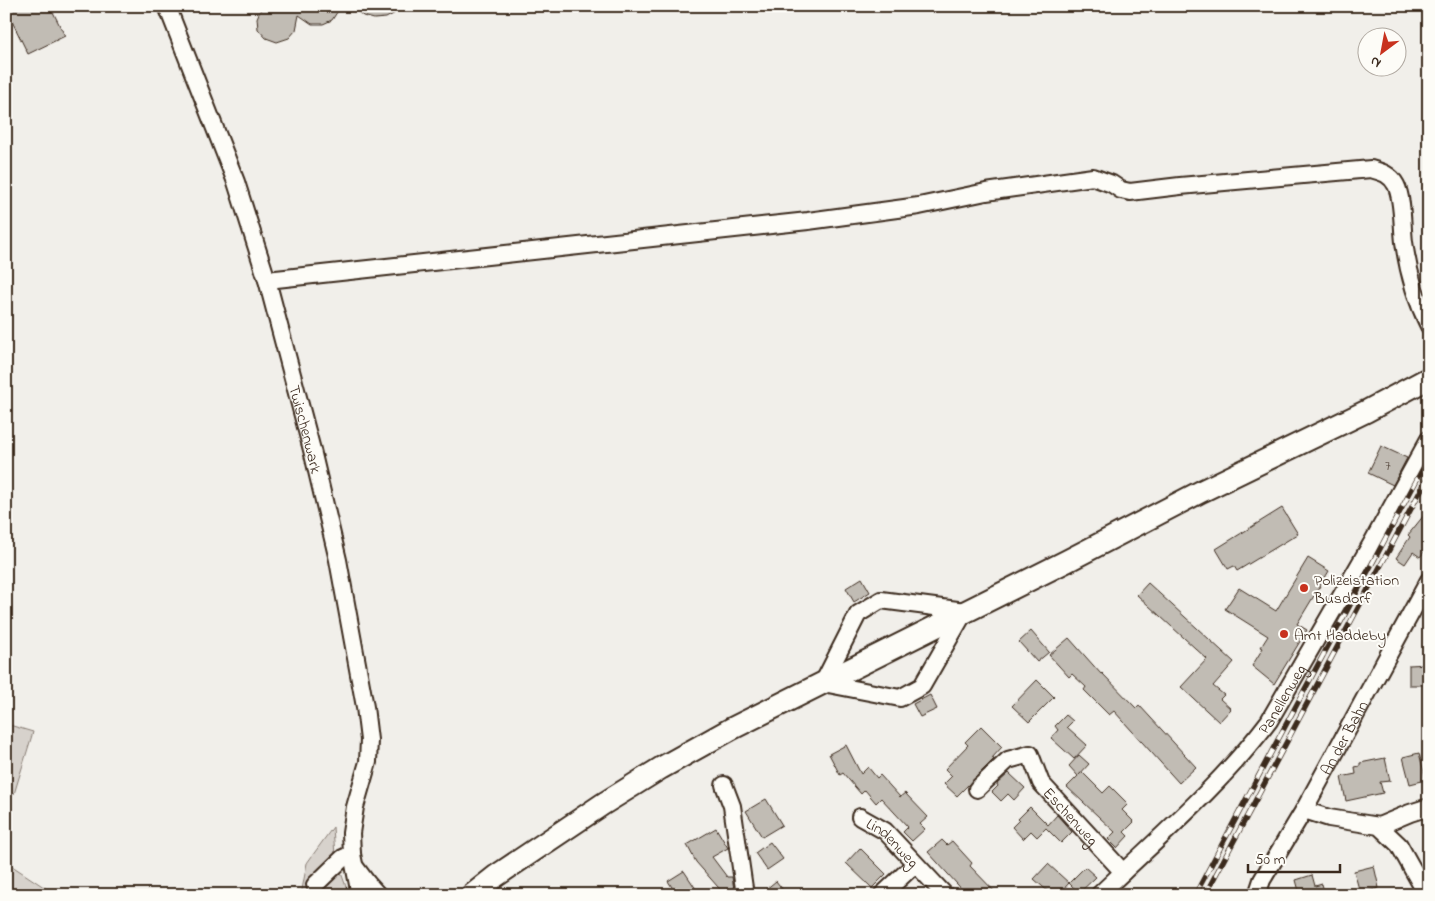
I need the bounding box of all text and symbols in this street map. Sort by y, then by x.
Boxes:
north arrow [1358,28,1408,78]
text: N [1366,50,1385,73]
street label: Twischenwark [281,383,327,477]
house number: 7 [1385,456,1391,477]
place label: Polizeistation Busdorf [1313,569,1399,611]
marker: Polizeistation Busdorf [1298,582,1310,594]
place label: Amt Haddeby [1294,624,1386,648]
marker: Amt Haddeby [1278,628,1290,640]
street label: Panellenweg [1253,660,1313,740]
street label: An der Bahn [1315,697,1375,780]
street label: Eschenweg [1036,782,1103,852]
street label: Lindenweg [861,813,924,874]
scale bar [1248,841,1340,873]
text: 50 m [1255,849,1286,871]

